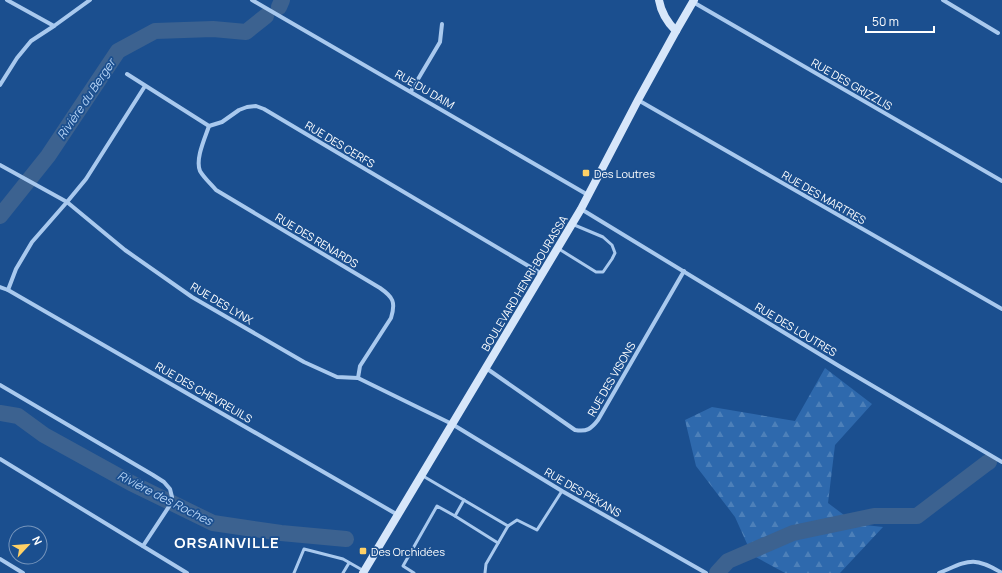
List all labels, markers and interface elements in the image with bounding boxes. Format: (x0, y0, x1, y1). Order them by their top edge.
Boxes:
scale bar (866, 8, 934, 34)
text: 50 m (872, 13, 899, 30)
water label: Rivière du Berger (53, 54, 120, 142)
street label: RUE DES GRIZZLIS (809, 55, 895, 113)
street label: RUE DU DAIM (393, 66, 457, 112)
street label: RUE DES CERFS (302, 117, 378, 171)
place label: Des Loutres (594, 166, 655, 181)
street label: RUE DES MARTRES (779, 167, 869, 227)
marker: Des Loutres (581, 168, 591, 178)
street label: RUE DES RENARDS (273, 209, 361, 271)
street label: BOULEVARD HENRI-BOURASSA (477, 212, 571, 354)
street label: RUE DES LYNX (188, 278, 256, 328)
street label: RUE DES LOUTRES (752, 299, 840, 359)
street label: RUE DES VISONS (584, 339, 639, 419)
street label: RUE DES CHEVREUILS (153, 358, 255, 426)
street label: RUE DES PÉKANS (542, 464, 624, 520)
water label: Rivière des Roches (115, 467, 217, 530)
north arrow (8, 525, 48, 565)
district label: ORSAINVILLE (174, 532, 280, 553)
text: N (29, 534, 46, 547)
place label: Des Orchidées (371, 544, 445, 559)
marker: Des Orchidées (358, 546, 368, 556)

